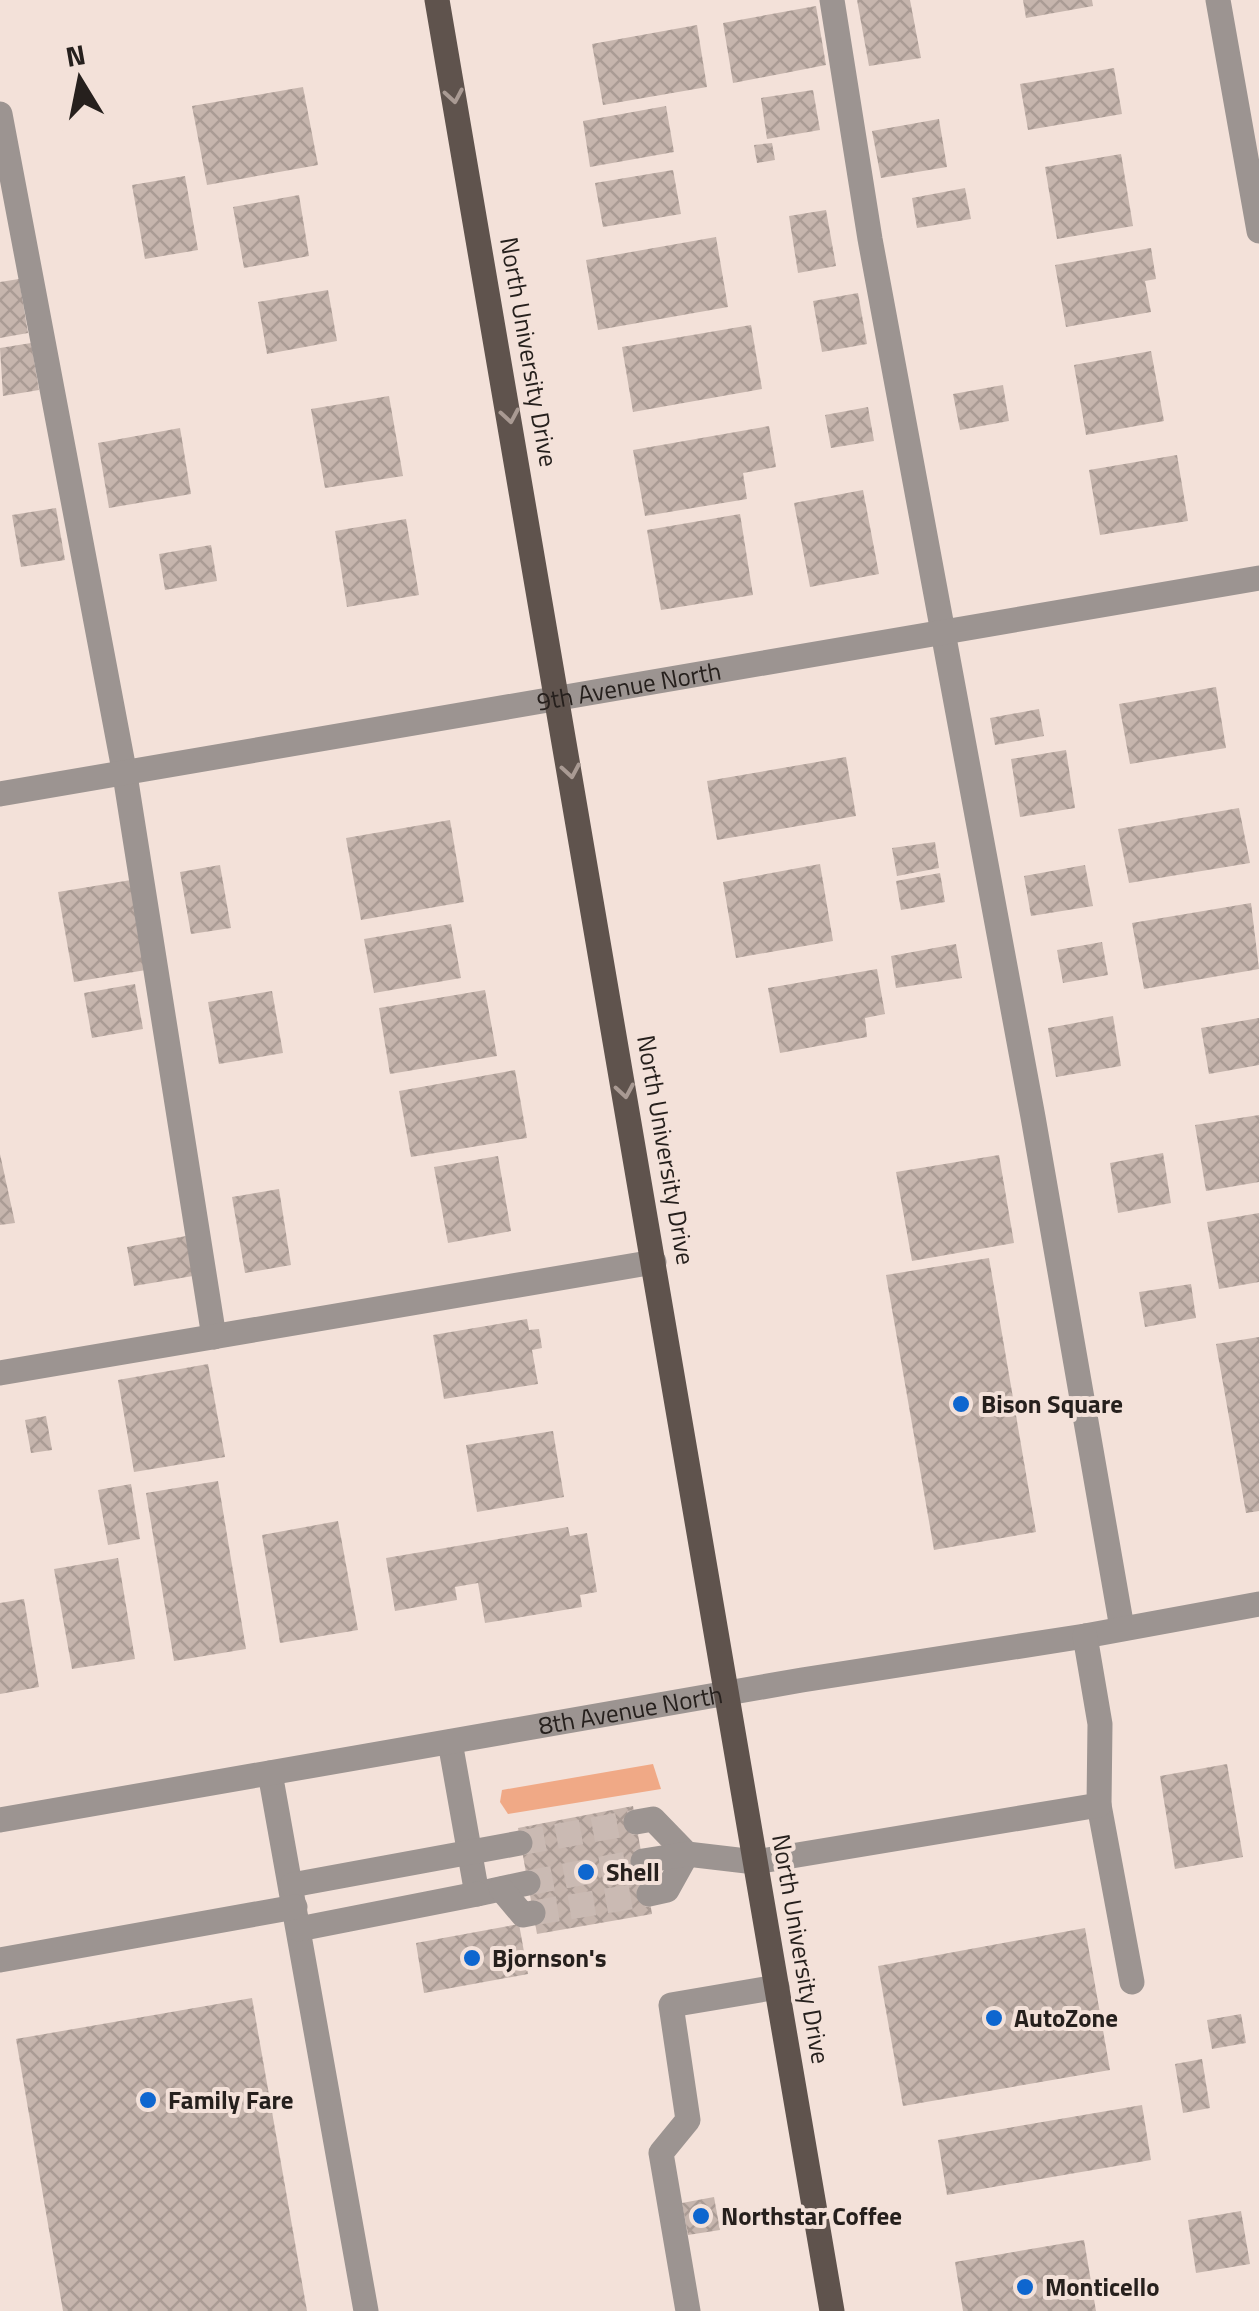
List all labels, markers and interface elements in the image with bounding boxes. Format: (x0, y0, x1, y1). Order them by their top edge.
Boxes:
north arrow (30, 30, 130, 130)
text: N (62, 32, 89, 78)
one-way arrow (443, 88, 464, 104)
street label: North University Drive (490, 234, 568, 470)
one-way arrow (499, 408, 520, 424)
street label: 9th Avenue North (534, 652, 724, 721)
one-way arrow (560, 763, 581, 779)
street label: North University Drive (627, 1032, 705, 1268)
one-way arrow (614, 1083, 635, 1100)
place label: Bison Square (981, 1385, 1123, 1423)
marker: Bison Square (950, 1393, 972, 1415)
street label: 8th Avenue North (535, 1675, 726, 1745)
street label: North University Drive (762, 1831, 840, 2067)
place label: Shell (606, 1853, 660, 1891)
marker: Shell (575, 1861, 597, 1883)
place label: Bjornson's (492, 1939, 607, 1977)
marker: Bjornson's (461, 1947, 483, 1969)
place label: AutoZone (1014, 1999, 1118, 2037)
marker: AutoZone (983, 2007, 1005, 2029)
place label: Family Fare (168, 2081, 293, 2119)
marker: Family Fare (137, 2089, 159, 2111)
place label: Northstar Coffee (721, 2197, 902, 2235)
marker: Northstar Coffee (690, 2205, 712, 2227)
place label: Monticello (1045, 2268, 1160, 2306)
marker: Monticello (1014, 2276, 1036, 2298)

